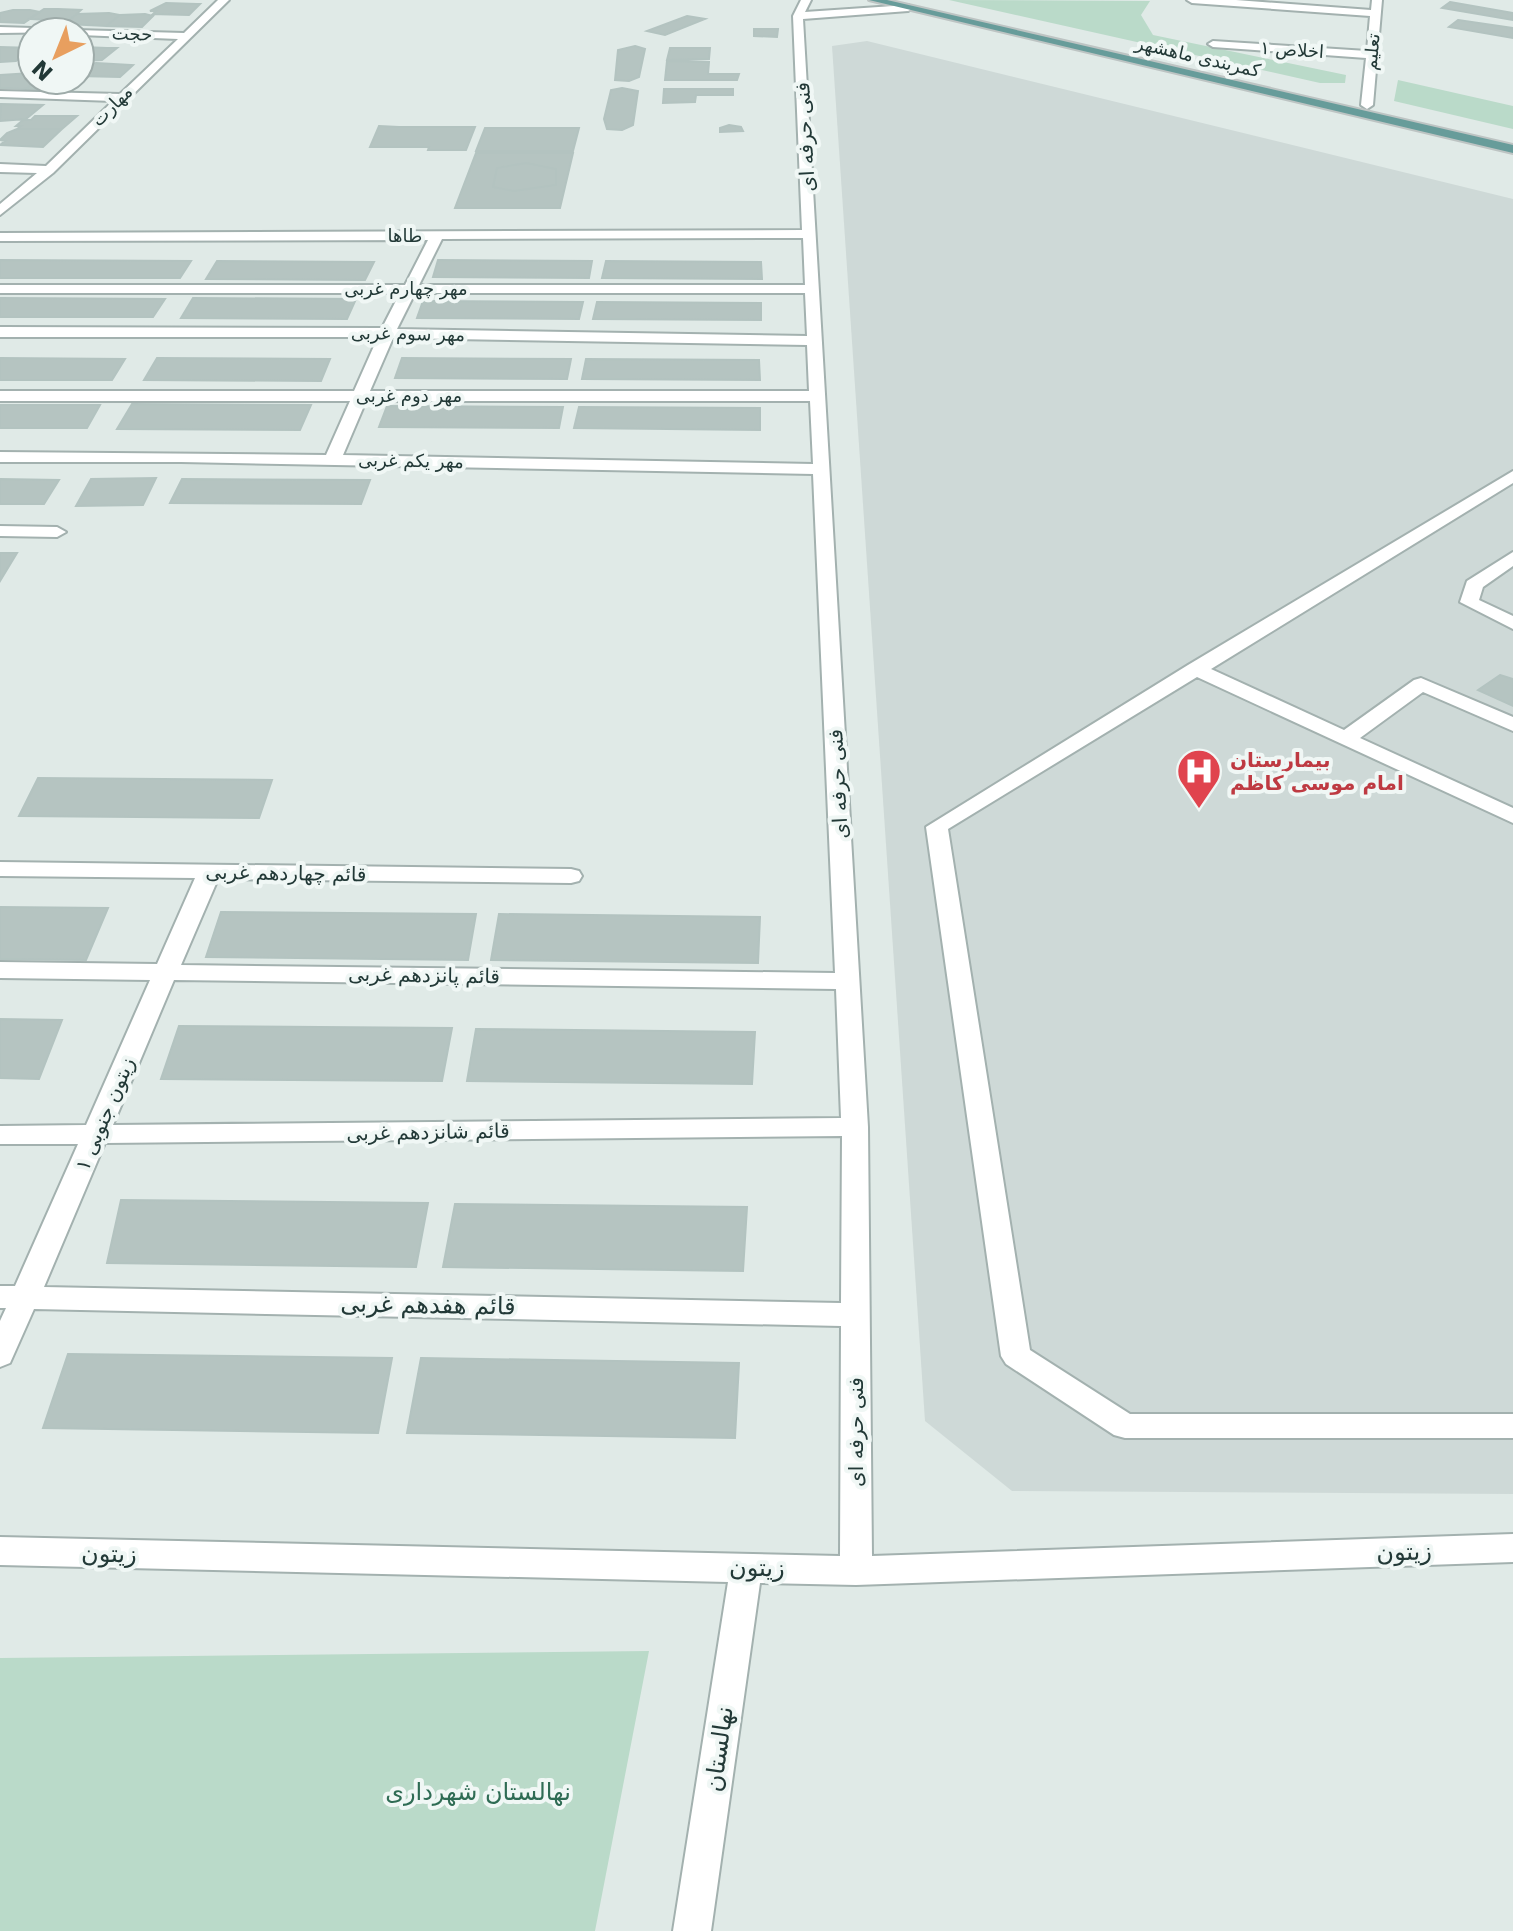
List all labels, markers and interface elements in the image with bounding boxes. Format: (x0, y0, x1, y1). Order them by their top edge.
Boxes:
north arrow (16, 16, 96, 96)
street label: حجت (111, 22, 153, 45)
street label: کمربندی ماهشهر (1132, 32, 1263, 82)
street label: تعلیم (1359, 33, 1385, 71)
street label: اخلاص ۱ (1259, 37, 1325, 63)
text: N (27, 55, 58, 86)
street label: مهارت (87, 81, 137, 131)
street label: فنی حرفه ای (790, 82, 820, 192)
street label: طاها (388, 225, 422, 246)
street label: مهر چهارم غربی (344, 278, 468, 300)
street label: مهر سوم غربی (351, 322, 465, 346)
street label: مهر دوم غربی (356, 385, 462, 407)
street label: مهر یکم غربی (358, 449, 464, 473)
street label: فنی حرفه ای (823, 729, 853, 839)
hospital icon: بیمارستان امام موسی کاظم (1175, 747, 1223, 810)
place label: بیمارستان امام موسی کاظم (1230, 748, 1404, 795)
street label: قائم چهاردهم غربی (205, 860, 367, 886)
street label: قائم پانزدهم غربی (348, 962, 500, 989)
street label: زیتون جنوبی ۱ (70, 1054, 140, 1174)
street label: قائم شانزدهم غربی (346, 1119, 510, 1145)
street label: قائم هفدهم غربی (340, 1289, 516, 1321)
street label: فنی حرفه ای (844, 1377, 868, 1487)
street label: زیتون (1376, 1537, 1432, 1567)
street label: زیتون (81, 1540, 137, 1568)
street label: زیتون (729, 1554, 785, 1582)
street label: نهالستان (699, 1704, 739, 1794)
park label: نهالستان شهرداری (385, 1778, 571, 1806)

